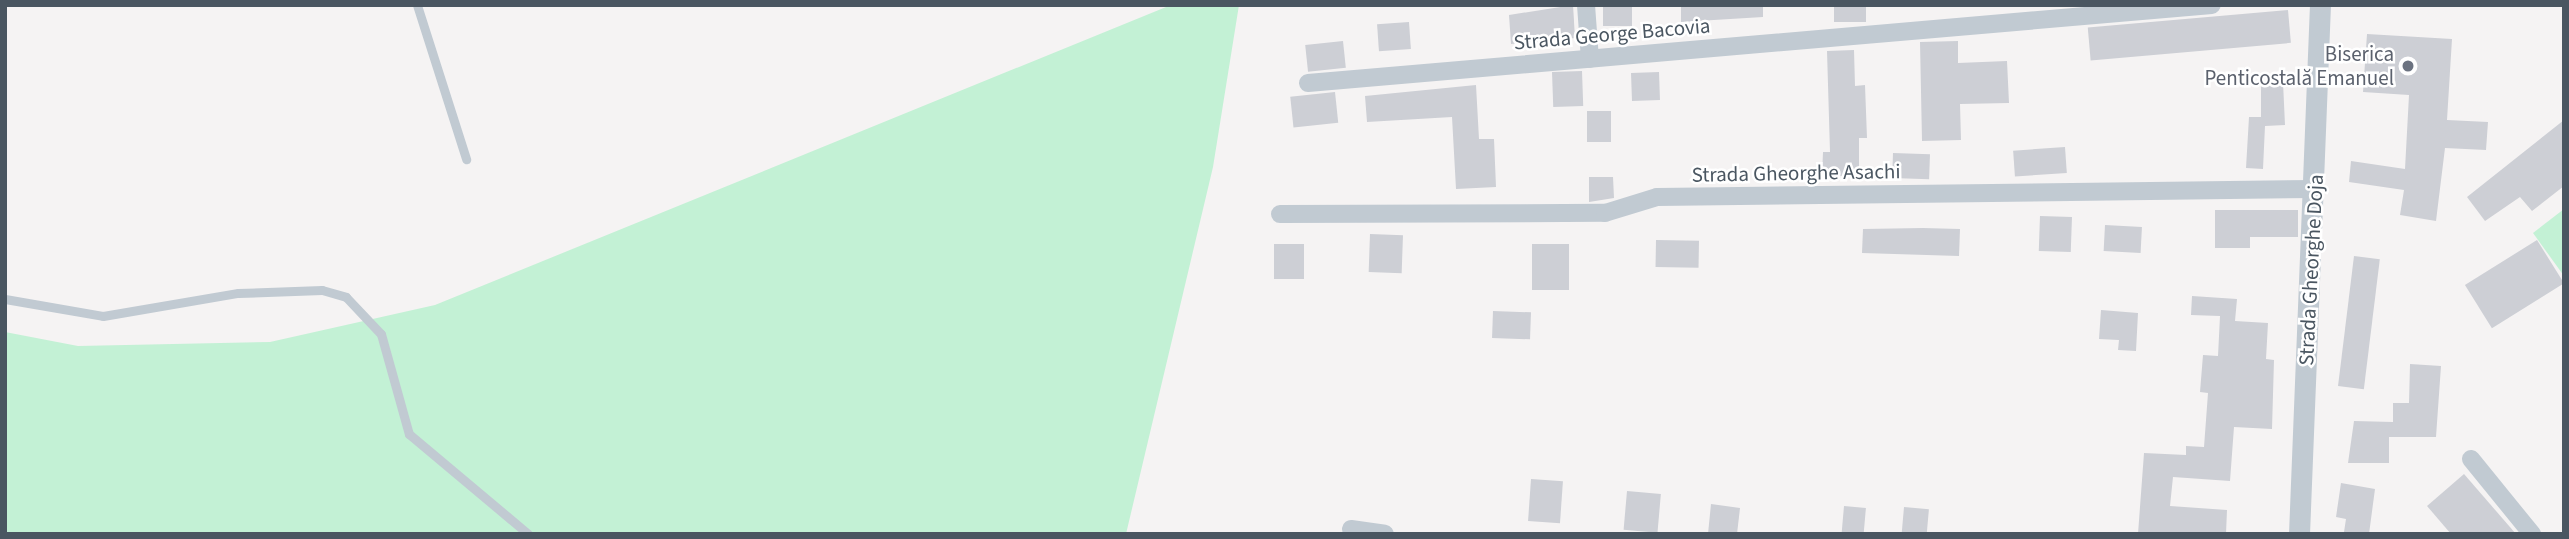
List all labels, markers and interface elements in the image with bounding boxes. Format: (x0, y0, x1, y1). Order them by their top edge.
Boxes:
street label: Strada George Bacovia (1513, 13, 1711, 55)
place label: Biserica Penticostală Emanuel (2204, 41, 2394, 91)
marker: Biserica Penticostală Emanuel (2400, 58, 2416, 74)
street label: Strada Gheorghe Asachi (1691, 159, 1901, 187)
street label: Strada Gheorghe Doja (2293, 174, 2329, 366)

